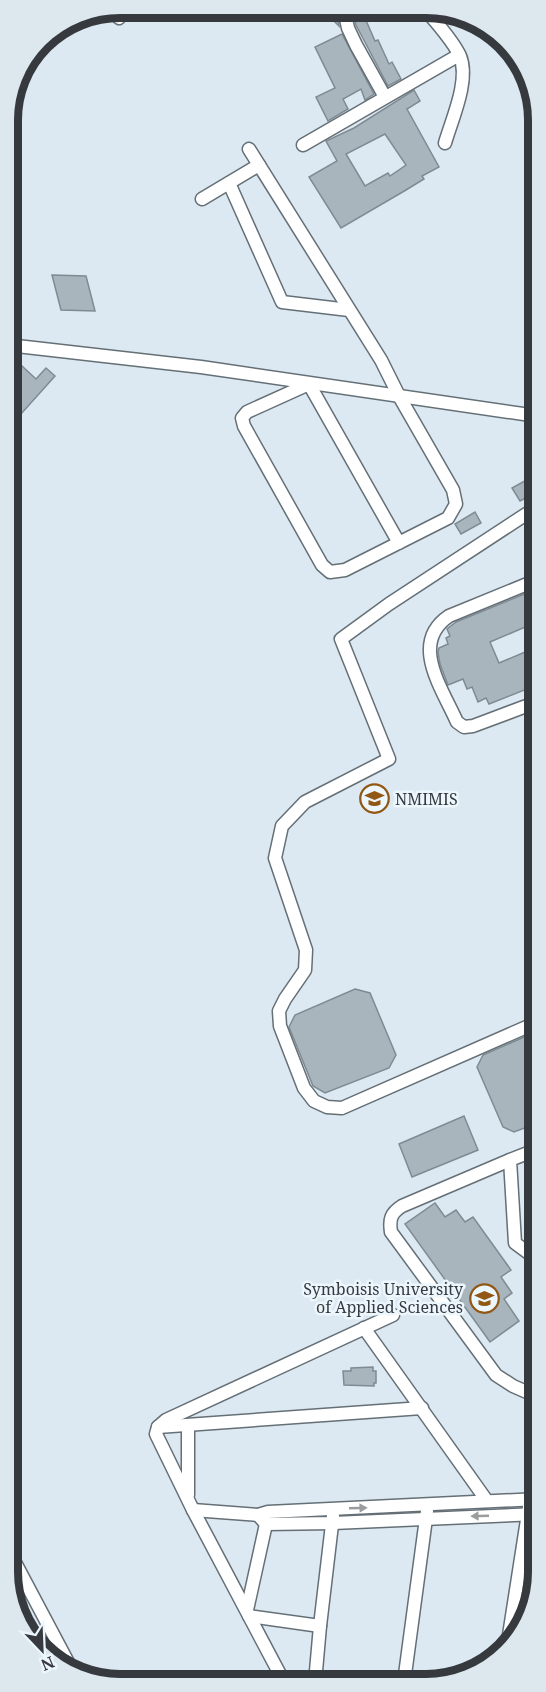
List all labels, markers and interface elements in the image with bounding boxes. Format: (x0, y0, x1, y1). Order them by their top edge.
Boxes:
school or university icon: NMIMIS (358, 783, 390, 815)
place label: NMIMIS (395, 788, 458, 810)
place label: Symboisis University of Applied Sciences (303, 1278, 464, 1318)
school or university icon: Symboisis University of Applied Sciences (468, 1282, 500, 1314)
one-way arrow (348, 1503, 367, 1512)
one-way arrow (470, 1511, 489, 1521)
north arrow (12, 1620, 72, 1680)
text: N (37, 1651, 58, 1677)

